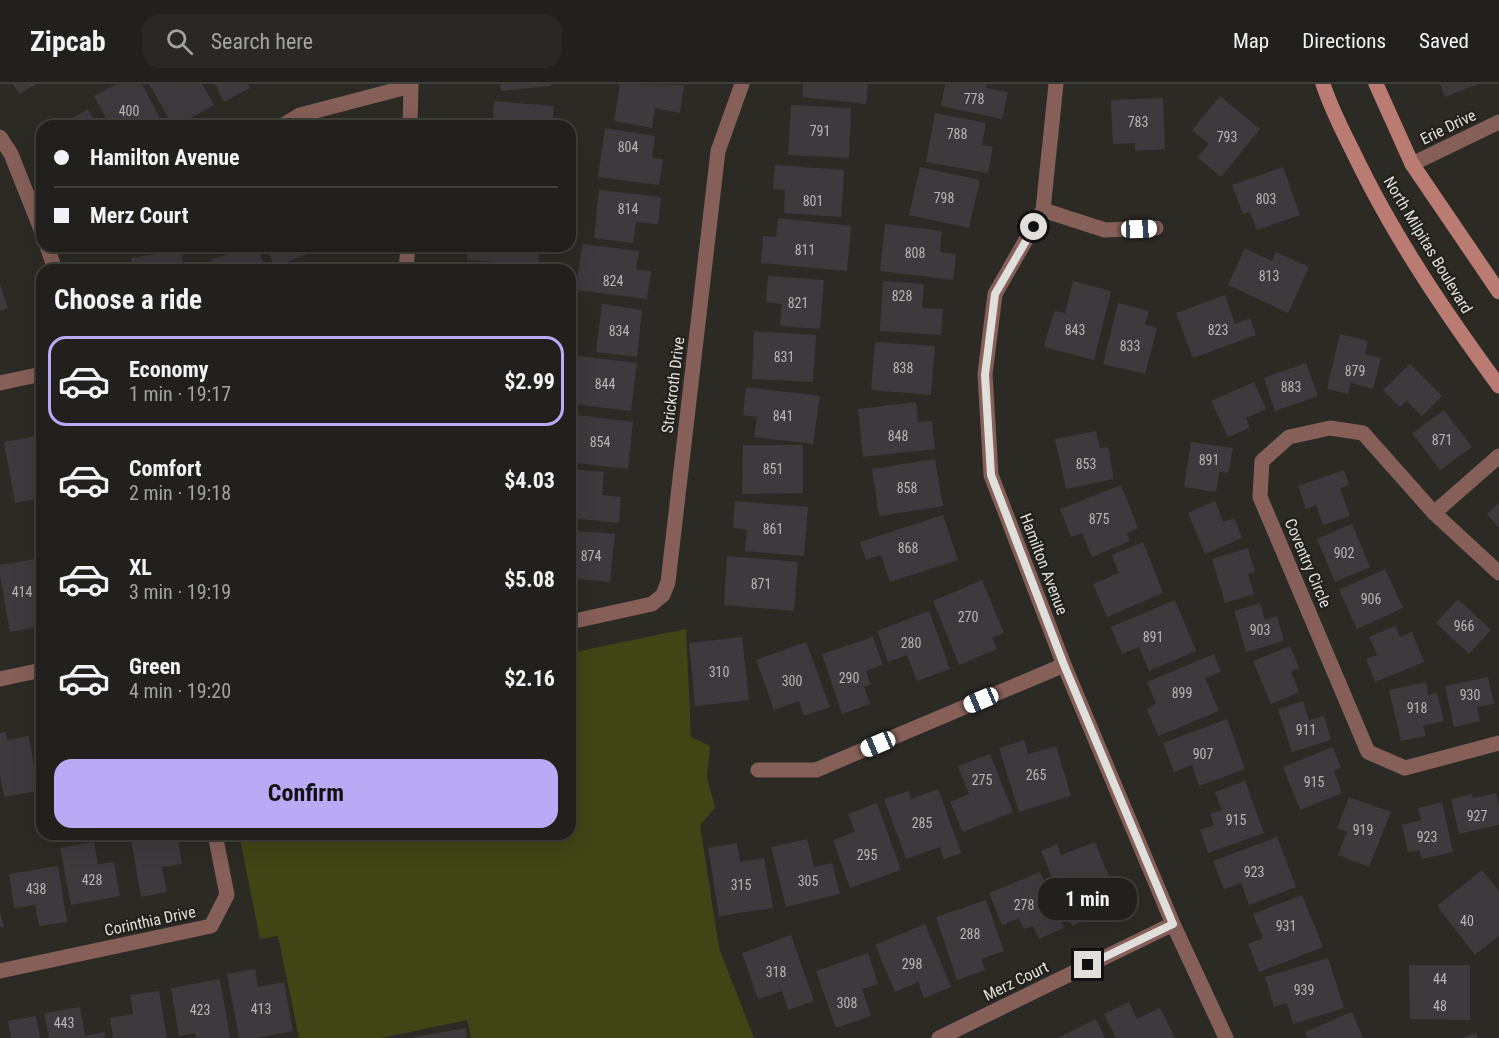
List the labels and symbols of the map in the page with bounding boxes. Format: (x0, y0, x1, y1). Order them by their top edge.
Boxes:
house number: 778 (964, 91, 984, 107)
house number: 400 (119, 103, 139, 119)
street label: Erie Drive (1417, 105, 1479, 149)
house number: 783 (1128, 114, 1148, 130)
house number: 791 (810, 123, 830, 139)
house number: 788 (947, 126, 967, 142)
house number: 793 (1217, 129, 1237, 145)
house number: 804 (618, 139, 638, 155)
street label: North Milpitas Boulevard (1380, 173, 1476, 317)
house number: 798 (934, 190, 954, 206)
house number: 803 (1256, 191, 1276, 207)
house number: 801 (803, 193, 823, 209)
house number: 814 (618, 201, 638, 217)
route start (1020, 213, 1047, 240)
car (1121, 219, 1157, 239)
house number: 811 (795, 242, 815, 258)
house number: 808 (905, 245, 925, 261)
house number: 813 (1259, 268, 1279, 284)
house number: 824 (603, 273, 623, 289)
house number: 828 (892, 288, 912, 304)
house number: 821 (788, 295, 808, 311)
house number: 843 (1065, 322, 1085, 338)
house number: 823 (1208, 322, 1228, 338)
house number: 834 (609, 323, 629, 339)
street label: Strickroth Drive (658, 336, 688, 434)
house number: 833 (1120, 338, 1140, 354)
house number: 831 (774, 349, 794, 365)
house number: 838 (893, 360, 913, 376)
house number: 879 (1345, 363, 1365, 379)
house number: 844 (595, 376, 615, 392)
house number: 883 (1281, 379, 1301, 395)
house number: 841 (773, 408, 793, 424)
house number: 848 (888, 428, 908, 444)
house number: 871 (1432, 432, 1452, 448)
house number: 854 (590, 434, 610, 450)
house number: 891 (1199, 452, 1219, 468)
house number: 853 (1076, 456, 1096, 472)
house number: 851 (763, 461, 783, 477)
house number: 858 (897, 480, 917, 496)
street label: Hamilton Avenue (1016, 511, 1072, 617)
house number: 875 (1089, 511, 1109, 527)
street label: Coventry Circle (1281, 516, 1335, 610)
house number: 861 (763, 521, 783, 537)
house number: 868 (898, 540, 918, 556)
house number: 902 (1334, 545, 1354, 561)
house number: 874 (581, 548, 601, 564)
house number: 871 (751, 576, 771, 592)
house number: 414 (12, 584, 32, 600)
house number: 906 (1361, 591, 1381, 607)
house number: 270 (958, 609, 978, 625)
house number: 966 (1454, 618, 1474, 634)
house number: 903 (1250, 622, 1270, 638)
house number: 891 (1143, 629, 1163, 645)
house number: 280 (901, 635, 921, 651)
house number: 310 (709, 664, 729, 680)
house number: 290 (839, 670, 859, 686)
house number: 300 (782, 673, 802, 689)
car (961, 685, 1001, 715)
house number: 899 (1172, 685, 1192, 701)
house number: 930 (1460, 687, 1480, 703)
house number: 918 (1407, 700, 1427, 716)
house number: 911 (1296, 722, 1316, 738)
car (858, 729, 898, 759)
house number: 907 (1193, 746, 1213, 762)
house number: 265 (1026, 767, 1046, 783)
house number: 275 (972, 772, 992, 788)
house number: 915 (1304, 774, 1324, 790)
house number: 927 (1467, 808, 1487, 824)
house number: 915 (1226, 812, 1246, 828)
house number: 285 (912, 815, 932, 831)
house number: 919 (1353, 822, 1373, 838)
house number: 923 (1417, 829, 1437, 845)
house number: 295 (857, 847, 877, 863)
house number: 923 (1244, 864, 1264, 880)
house number: 428 (82, 872, 102, 888)
house number: 305 (798, 873, 818, 889)
house number: 315 (731, 877, 751, 893)
callout: 1 min (1038, 878, 1138, 920)
house number: 438 (26, 881, 46, 897)
house number: 278 (1014, 897, 1034, 913)
street label: Corinthia Drive (103, 902, 197, 940)
house number: 40 (1460, 913, 1474, 929)
house number: 931 (1276, 918, 1296, 934)
house number: 288 (960, 926, 980, 942)
route end (1074, 951, 1101, 978)
house number: 298 (902, 956, 922, 972)
street label: Merz Court (980, 957, 1052, 1005)
house number: 318 (766, 964, 786, 980)
house number: 44 (1433, 971, 1447, 987)
house number: 939 (1294, 982, 1314, 998)
house number: 308 (837, 995, 857, 1011)
house number: 48 (1433, 998, 1447, 1014)
house number: 413 (251, 1001, 271, 1017)
house number: 423 (190, 1002, 210, 1018)
house number: 443 (54, 1015, 74, 1031)

